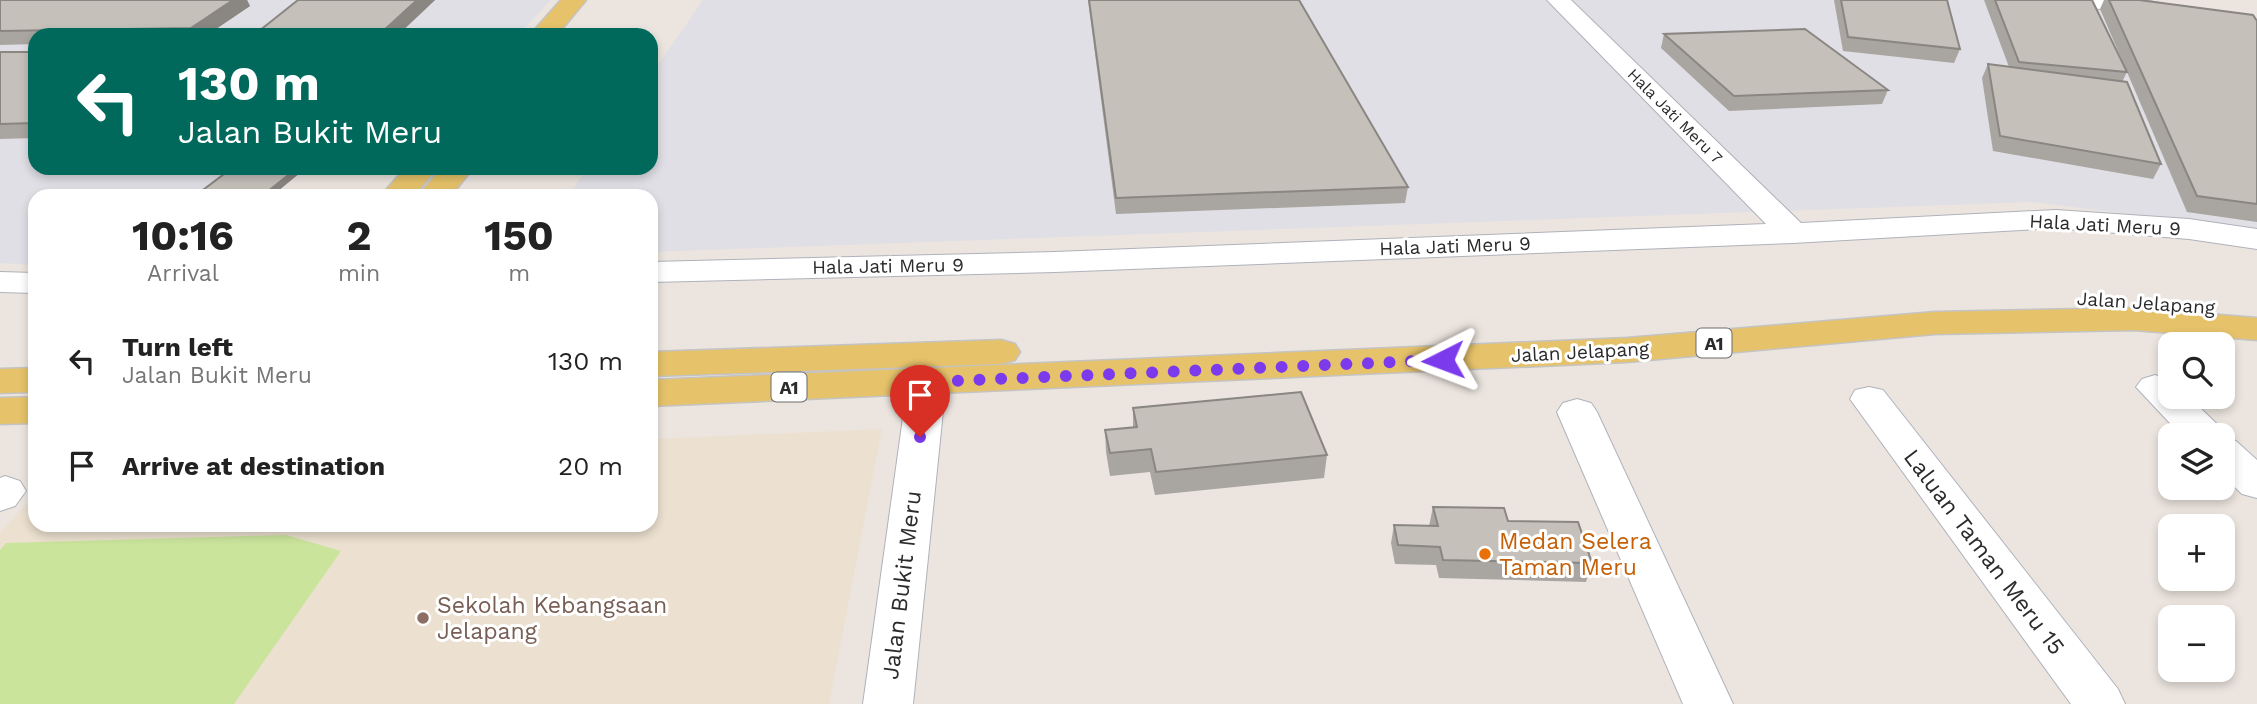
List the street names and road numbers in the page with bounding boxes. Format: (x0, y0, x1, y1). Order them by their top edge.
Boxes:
street label: Hala Jati Meru 7 (1624, 65, 1726, 167)
street label: Hala Jati Meru 9 (2029, 210, 2181, 240)
street label: Hala Jati Meru 9 (1379, 232, 1531, 260)
street label: Hala Jati Meru 9 (812, 253, 964, 279)
street label: Jalan Jelapang (2076, 287, 2217, 319)
road number: A1 (1696, 328, 1732, 358)
street label: Jalan Jelapang (1510, 337, 1650, 367)
road number: A1 (772, 372, 806, 402)
street label: Laluan Taman Meru 15 (1898, 444, 2070, 660)
street label: Jalan Bukit Meru (877, 489, 927, 681)

